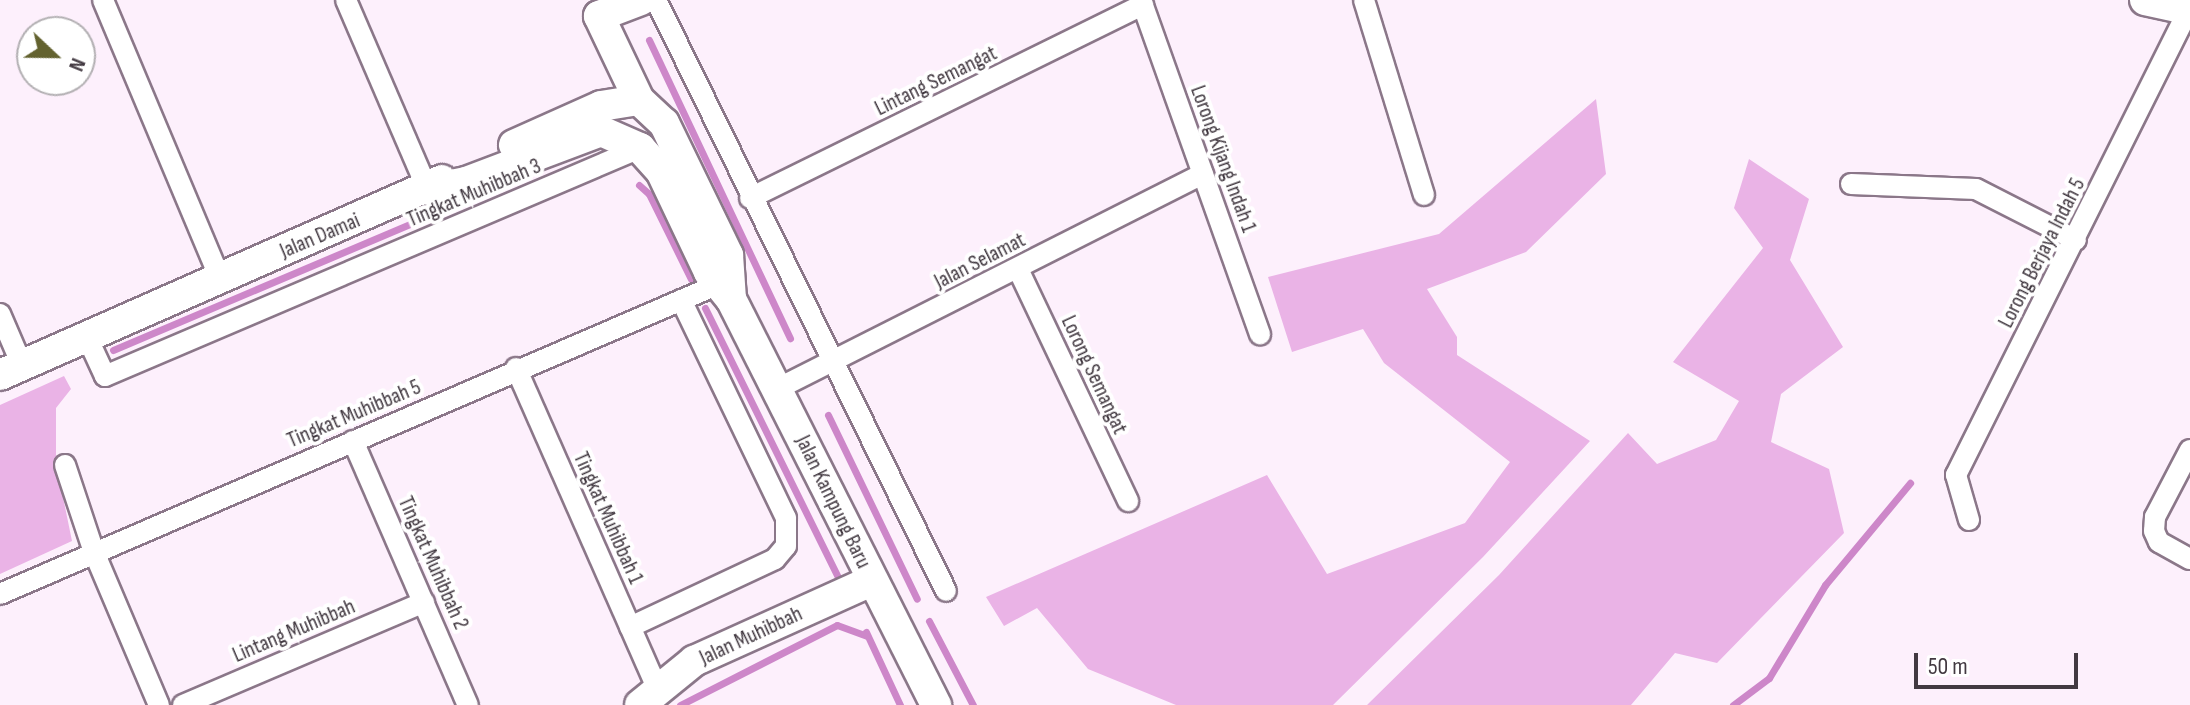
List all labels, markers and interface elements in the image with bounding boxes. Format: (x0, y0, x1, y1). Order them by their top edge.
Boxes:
north arrow (16, 16, 96, 96)
street label: Lintang Semangat (871, 40, 1001, 122)
text: N (62, 54, 92, 75)
street label: Lorong Kijang Indah 1 (1184, 82, 1262, 236)
street label: Tingkat Muhibbah 3 (403, 153, 545, 233)
street label: Lorong Berjaya Indah 5 (1993, 174, 2091, 332)
street label: Jalan Damai (276, 207, 364, 265)
street label: Jalan Selamat (930, 227, 1030, 295)
street label: Lorong Semangat (1055, 312, 1133, 438)
street label: Tingkat Muhibbah 5 (283, 374, 425, 454)
street label: Jalan Kampung Baru (789, 431, 877, 573)
street label: Tingkat Muhibbah 1 (567, 448, 649, 588)
street label: Tingkat Muhibbah 2 (392, 492, 474, 634)
street label: Lintang Muhibbah (229, 593, 359, 669)
street label: Jalan Muhibbah (695, 601, 807, 671)
scale bar (1918, 637, 2082, 687)
text: 50 m (1928, 652, 1968, 681)

